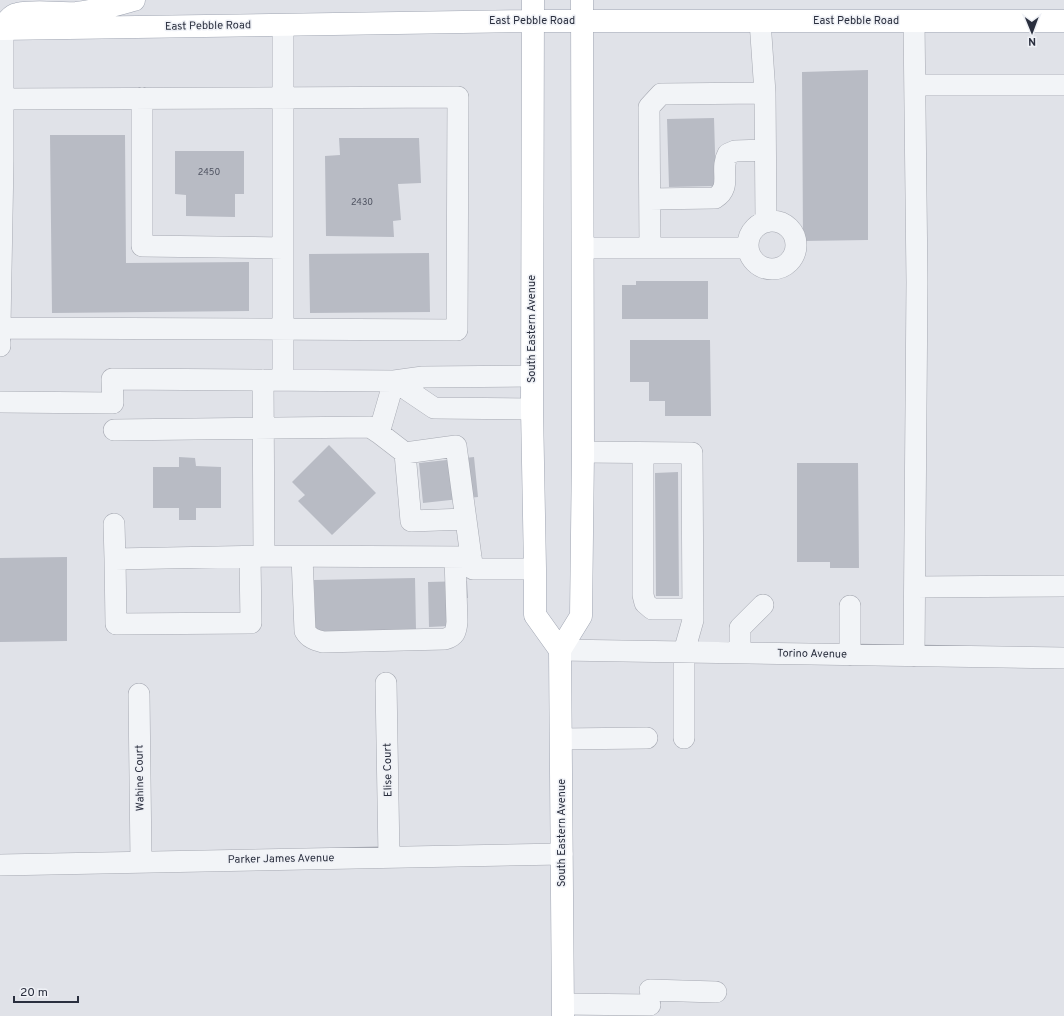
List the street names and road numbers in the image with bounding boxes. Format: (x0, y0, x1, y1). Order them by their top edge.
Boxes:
street label: East Pebble Road (489, 14, 575, 28)
street label: East Pebble Road (813, 14, 899, 28)
street label: East Pebble Road (165, 18, 251, 34)
street label: South Eastern Avenue (525, 275, 539, 383)
street label: Torino Avenue (777, 646, 847, 662)
street label: Elise Court (381, 743, 395, 797)
street label: Wahine Court (132, 744, 148, 812)
street label: South Eastern Avenue (555, 779, 569, 887)
street label: Parker James Avenue (228, 851, 334, 867)

